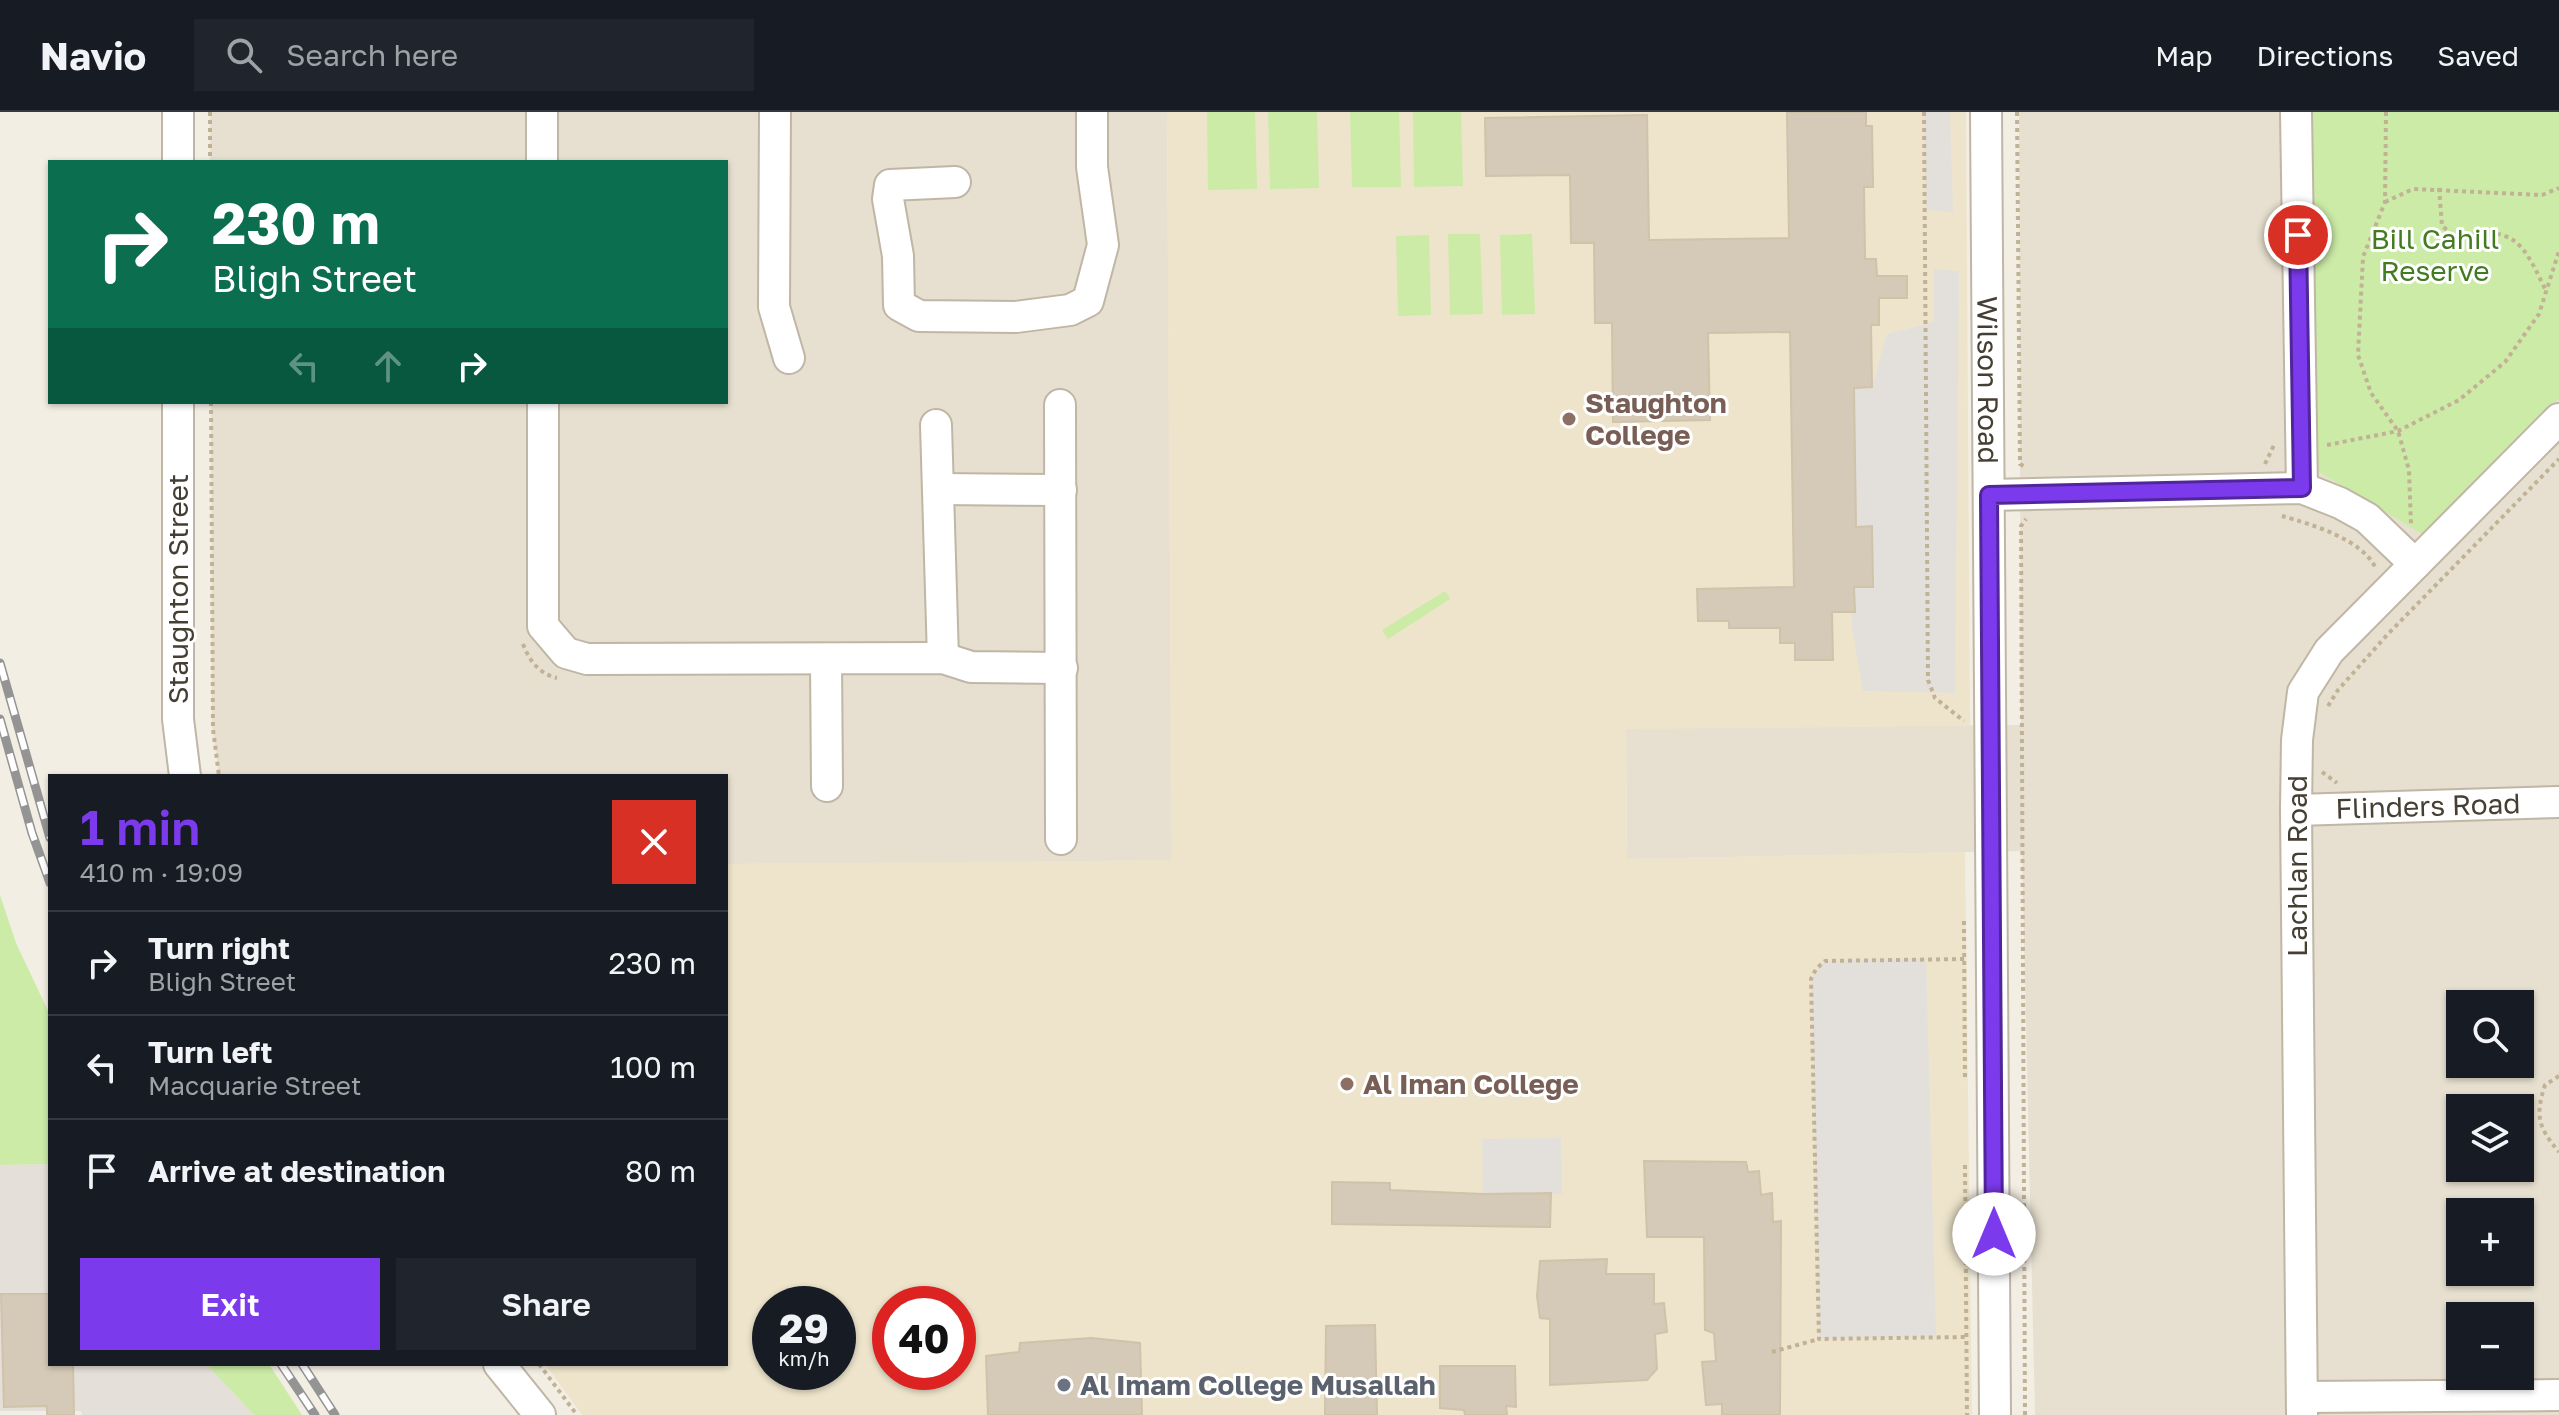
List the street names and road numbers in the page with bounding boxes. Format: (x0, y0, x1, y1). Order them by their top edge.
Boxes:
street label: Wilson Road (1971, 296, 2005, 464)
street label: Staughton Street (161, 474, 194, 704)
street label: Lachlan Road (2280, 775, 2313, 957)
street label: Flinders Road (2335, 786, 2521, 825)

